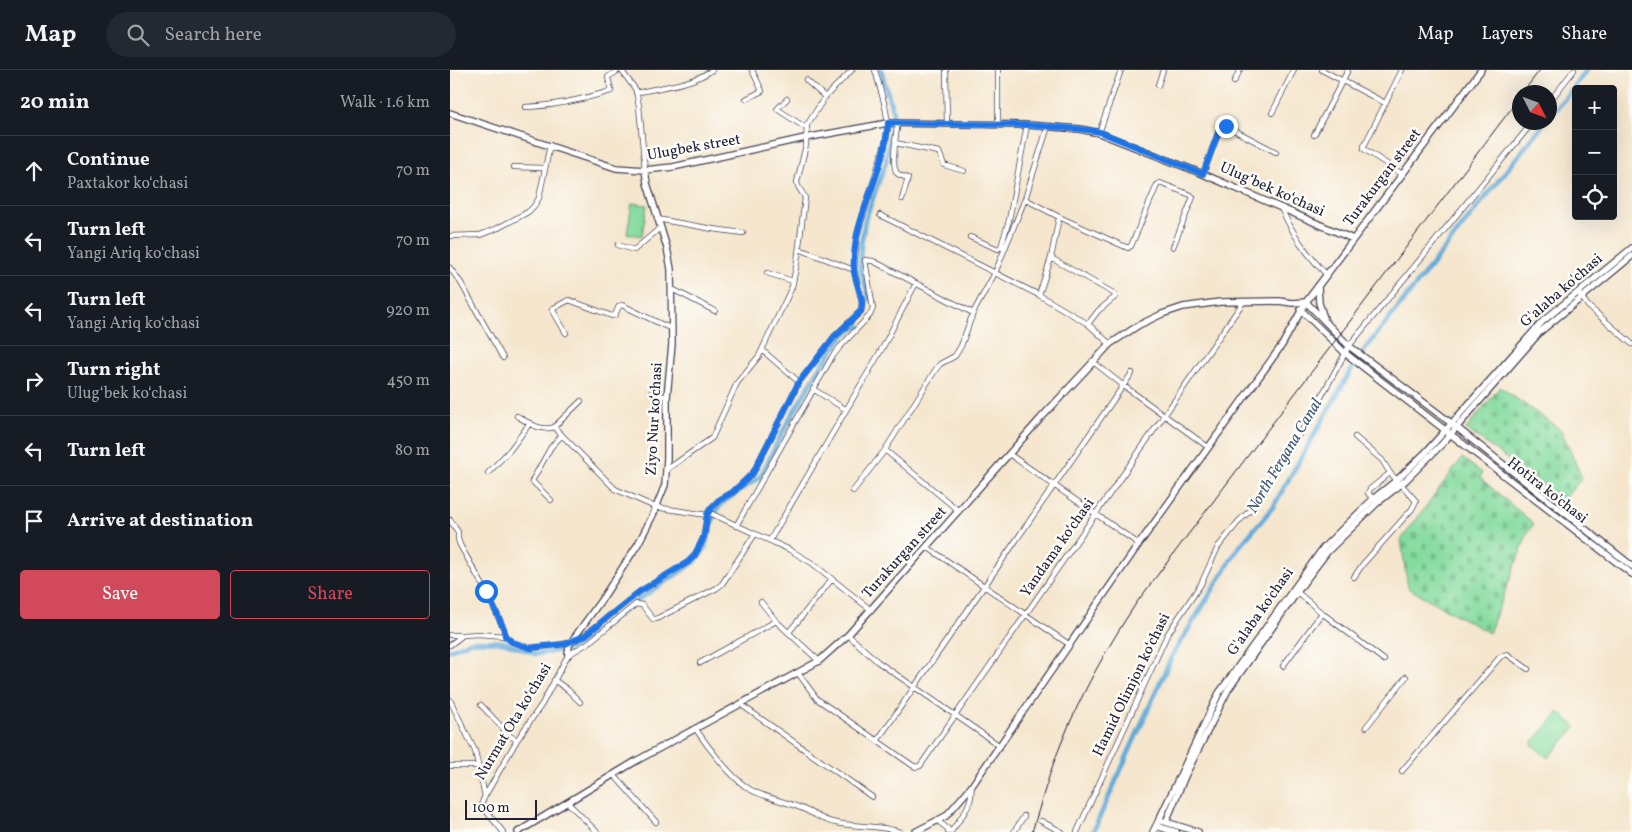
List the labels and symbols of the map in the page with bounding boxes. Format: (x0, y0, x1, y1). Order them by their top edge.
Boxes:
north arrow (1512, 85, 1557, 130)
route end (1215, 115, 1238, 138)
street label: Turakurgan street (1339, 125, 1427, 231)
street label: Ulugbek street (646, 129, 742, 167)
street label: Ulugʻbek koʻchasi (1216, 157, 1328, 223)
street label: G'alaba ko'chasi (1516, 249, 1608, 333)
street label: Ziyo Nur koʻchasi (642, 362, 668, 476)
water label: North Fergana Canal (1242, 395, 1328, 517)
street label: Hotira ko'chasi (1502, 453, 1592, 529)
street label: Yandama koʻchasi (1016, 494, 1100, 602)
street label: Turakurgan street (858, 502, 952, 604)
street label: G'alaba ko'chasi (1223, 564, 1299, 660)
route start (475, 580, 498, 603)
street label: Hamid Olimjon koʻchasi (1088, 610, 1176, 760)
street label: Nurmat Ota koʻchasi (471, 659, 557, 785)
scale bar (465, 797, 538, 820)

